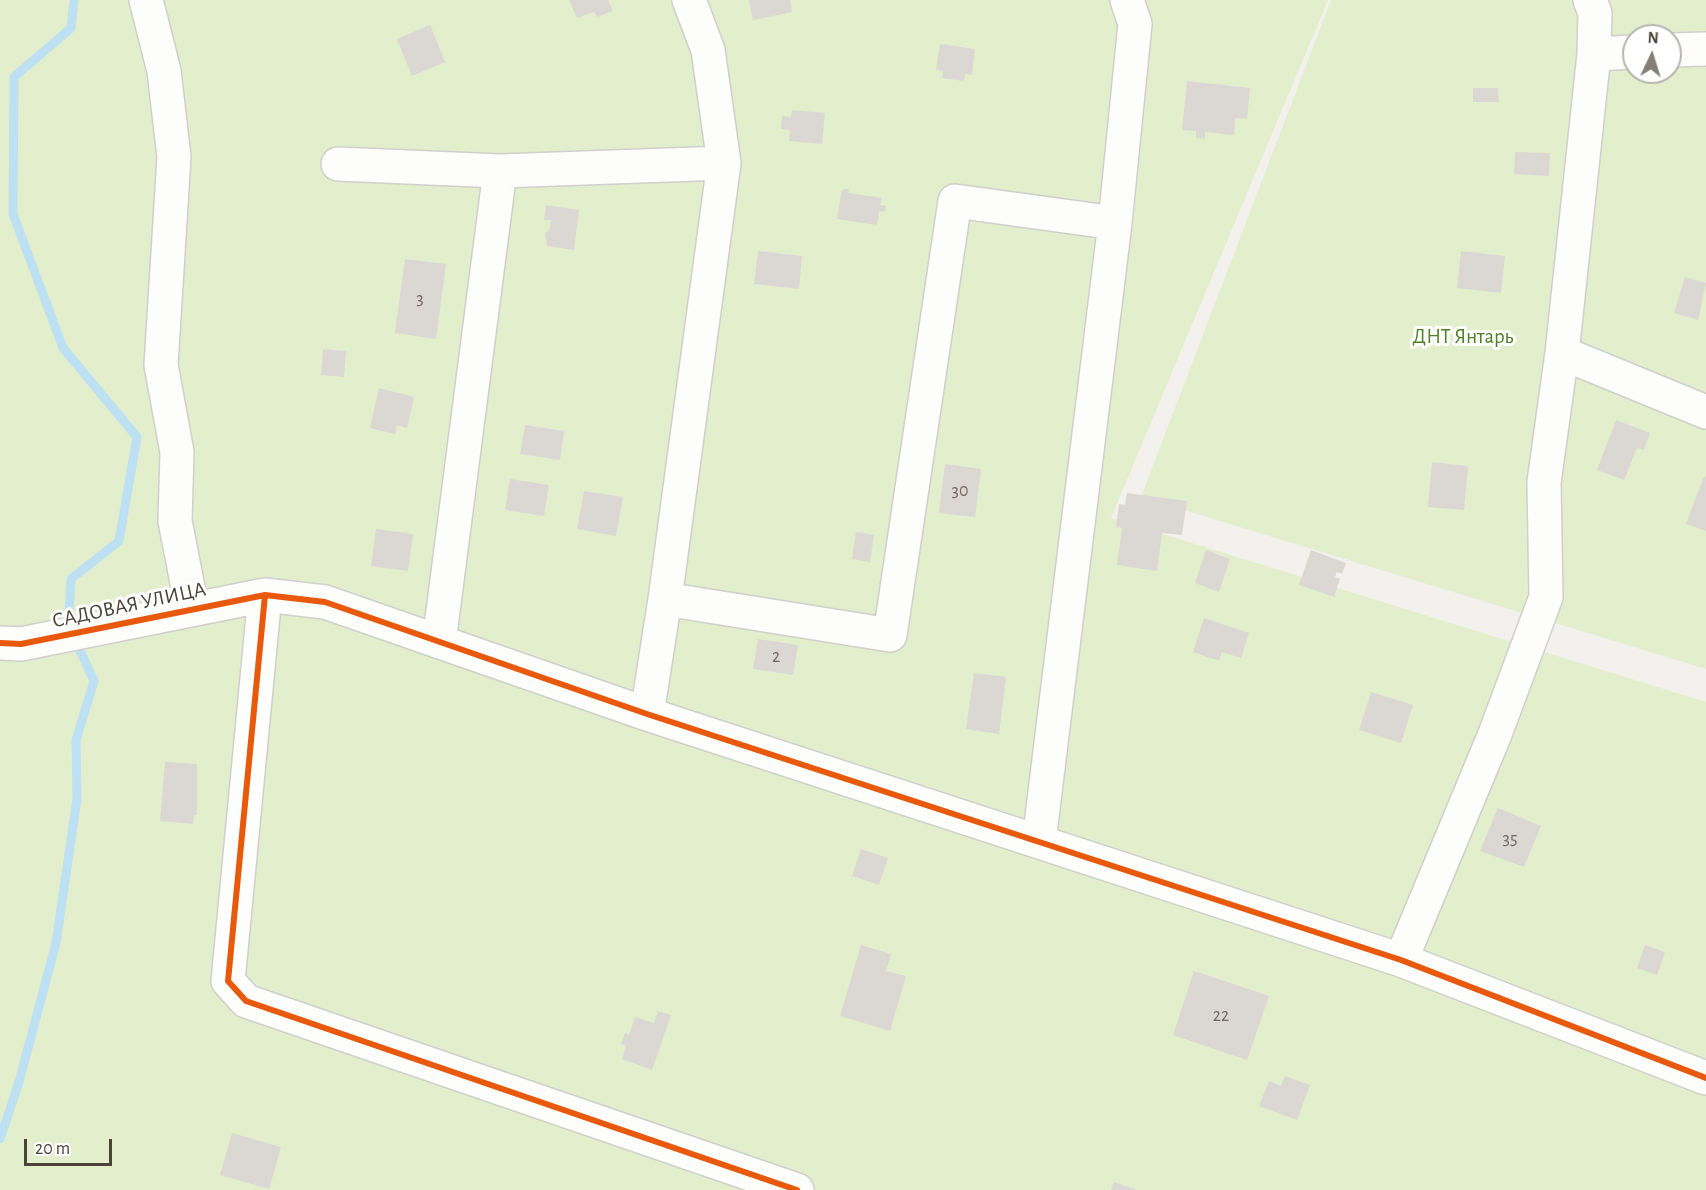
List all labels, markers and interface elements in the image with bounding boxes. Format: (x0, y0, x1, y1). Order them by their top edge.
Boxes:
north arrow (1622, 24, 1682, 84)
text: N (1647, 30, 1659, 46)
house number: 3 (416, 288, 424, 310)
park label: ДНТ Янтарь (1413, 324, 1513, 350)
house number: 30 (952, 480, 968, 502)
street label: САДОВАЯ УЛИЦА (50, 576, 208, 634)
house number: 2 (772, 646, 780, 668)
house number: 35 (1503, 828, 1517, 850)
house number: 22 (1213, 1005, 1229, 1027)
scale bar (27, 1127, 116, 1165)
text: 20 m (35, 1140, 70, 1158)

